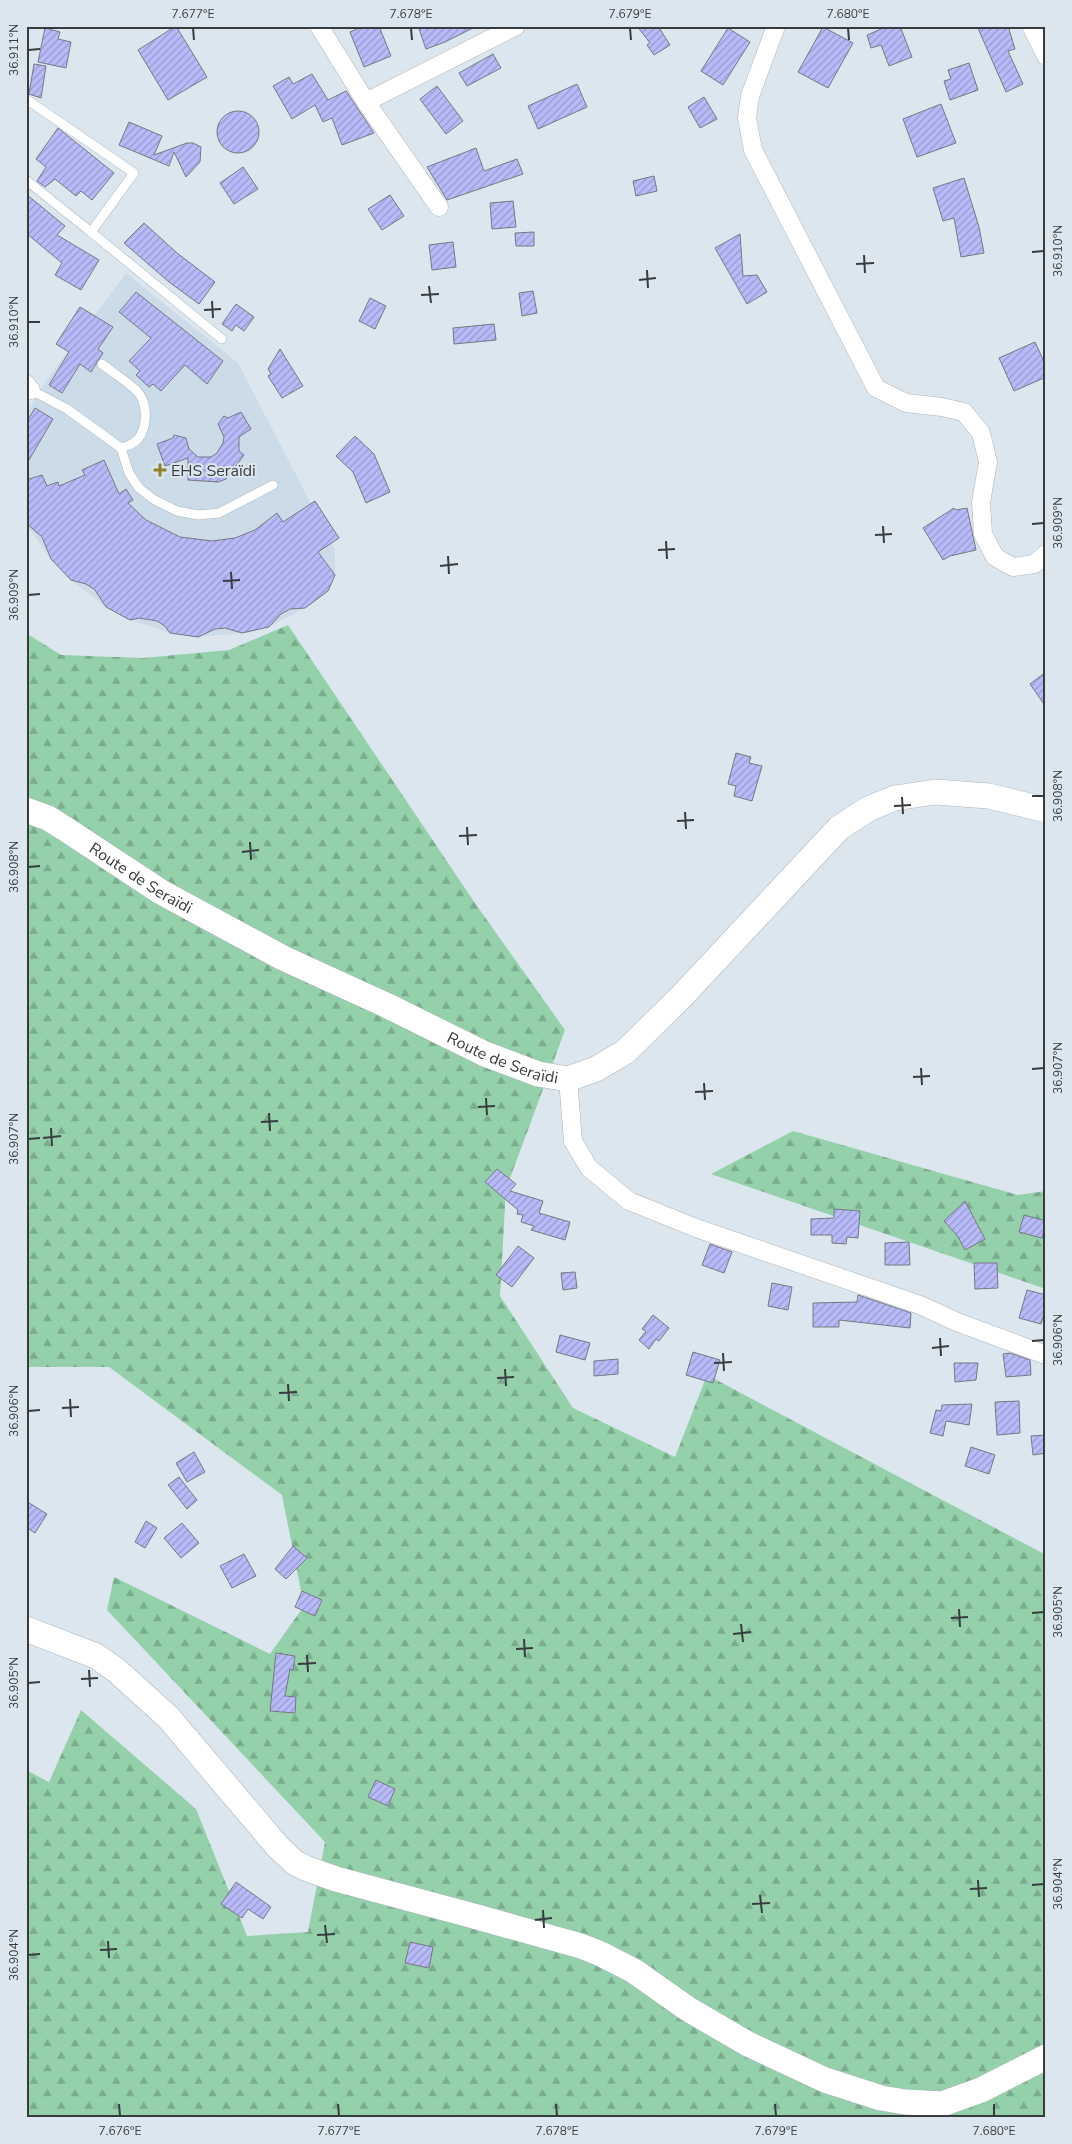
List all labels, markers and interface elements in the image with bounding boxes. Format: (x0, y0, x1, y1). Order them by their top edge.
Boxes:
text: 7.677°E (172, 6, 214, 22)
text: 7.678°E (390, 6, 432, 22)
text: 7.679°E (609, 6, 651, 22)
text: 7.680°E (827, 6, 869, 22)
text: 36.911°N (6, 24, 22, 76)
text: 36.910°N (1050, 225, 1066, 277)
text: 36.910°N (6, 296, 22, 348)
place label: EHS Seraïdi (171, 460, 256, 482)
marker: EHS Seraïdi (153, 463, 167, 477)
text: 36.909°N (1050, 497, 1066, 549)
text: 36.909°N (6, 569, 22, 621)
text: 36.908°N (1050, 770, 1066, 822)
street label: Route de Seraïdi (85, 838, 196, 919)
text: 36.908°N (6, 841, 22, 893)
street label: Route de Seraïdi (443, 1027, 560, 1089)
text: 36.907°N (1050, 1042, 1066, 1094)
text: 36.907°N (6, 1113, 22, 1165)
text: 36.906°N (1050, 1314, 1066, 1366)
text: 36.906°N (6, 1385, 22, 1437)
text: 36.905°N (1050, 1586, 1066, 1638)
text: 36.905°N (6, 1657, 22, 1709)
text: 36.904°N (1050, 1858, 1066, 1910)
text: 36.904°N (6, 1929, 22, 1981)
text: 7.676°E (99, 2123, 141, 2139)
text: 7.677°E (318, 2123, 360, 2139)
text: 7.678°E (536, 2123, 578, 2139)
text: 7.679°E (755, 2123, 797, 2139)
text: 7.680°E (973, 2123, 1015, 2139)

